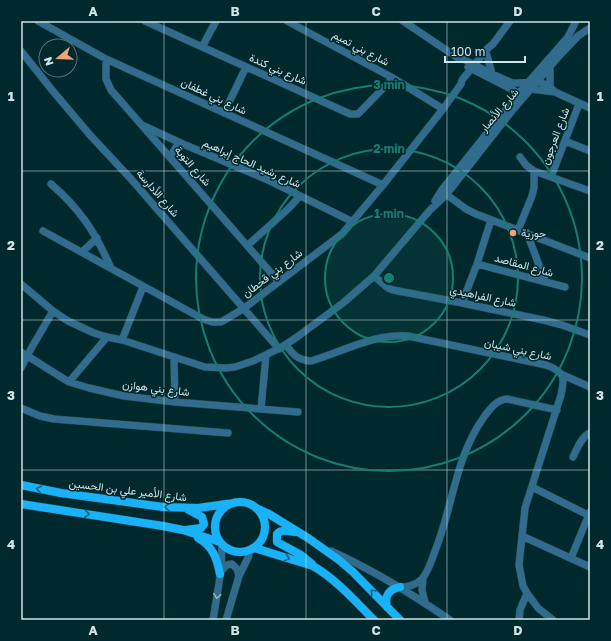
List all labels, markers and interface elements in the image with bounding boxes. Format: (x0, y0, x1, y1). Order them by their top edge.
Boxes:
text: A (88, 3, 98, 19)
text: B (230, 3, 240, 19)
text: C (371, 3, 381, 19)
text: D (513, 3, 523, 19)
street label: شارع بني تميم (329, 27, 392, 72)
north arrow (38, 38, 78, 78)
scale bar (445, 38, 525, 64)
text: 100 m (451, 44, 485, 59)
street label: شارع بني كندة (246, 50, 309, 91)
text: N (41, 55, 56, 67)
street label: شارع بني غطفان (178, 75, 249, 120)
text: 3 min (373, 77, 405, 92)
street label: شارع الأنصار (476, 85, 522, 136)
text: 1 (8, 88, 15, 104)
text: 1 (597, 88, 604, 104)
street label: شارع العرجون (538, 105, 573, 167)
street label: شارع رشيد الحاج إبراهيم (200, 135, 303, 192)
text: 2 min (373, 141, 405, 156)
street label: شارع التوبة (171, 143, 214, 190)
street label: شارع الأدارسة (133, 166, 183, 221)
text: 1 min (374, 206, 404, 221)
place label: حورية (521, 226, 546, 240)
marker: حورية (508, 228, 518, 238)
text: 2 (7, 237, 15, 253)
text: 2 (596, 237, 604, 253)
street label: شارع بني قحطان (239, 246, 307, 303)
street label: شارع المقاصد (493, 250, 555, 281)
centre of rings (382, 271, 396, 285)
street label: شارع الفراهيدي (448, 282, 518, 313)
street label: شارع بني شيبان (482, 335, 553, 366)
street label: شارع بني هوازن (121, 377, 191, 402)
text: 3 (7, 387, 15, 403)
text: 3 (596, 387, 604, 403)
street label: شارع الأمير علي بن الحسين (68, 476, 188, 507)
one-way arrow (36, 485, 42, 493)
one-way arrow (164, 503, 170, 512)
one-way arrow (84, 509, 90, 518)
text: 4 (7, 536, 15, 552)
text: 4 (596, 536, 604, 552)
one-way arrow (284, 553, 291, 562)
one-way arrow (370, 589, 378, 597)
one-way arrow (213, 593, 222, 599)
text: A (88, 622, 98, 638)
text: B (230, 622, 240, 638)
text: C (371, 622, 381, 638)
text: D (513, 622, 523, 638)

